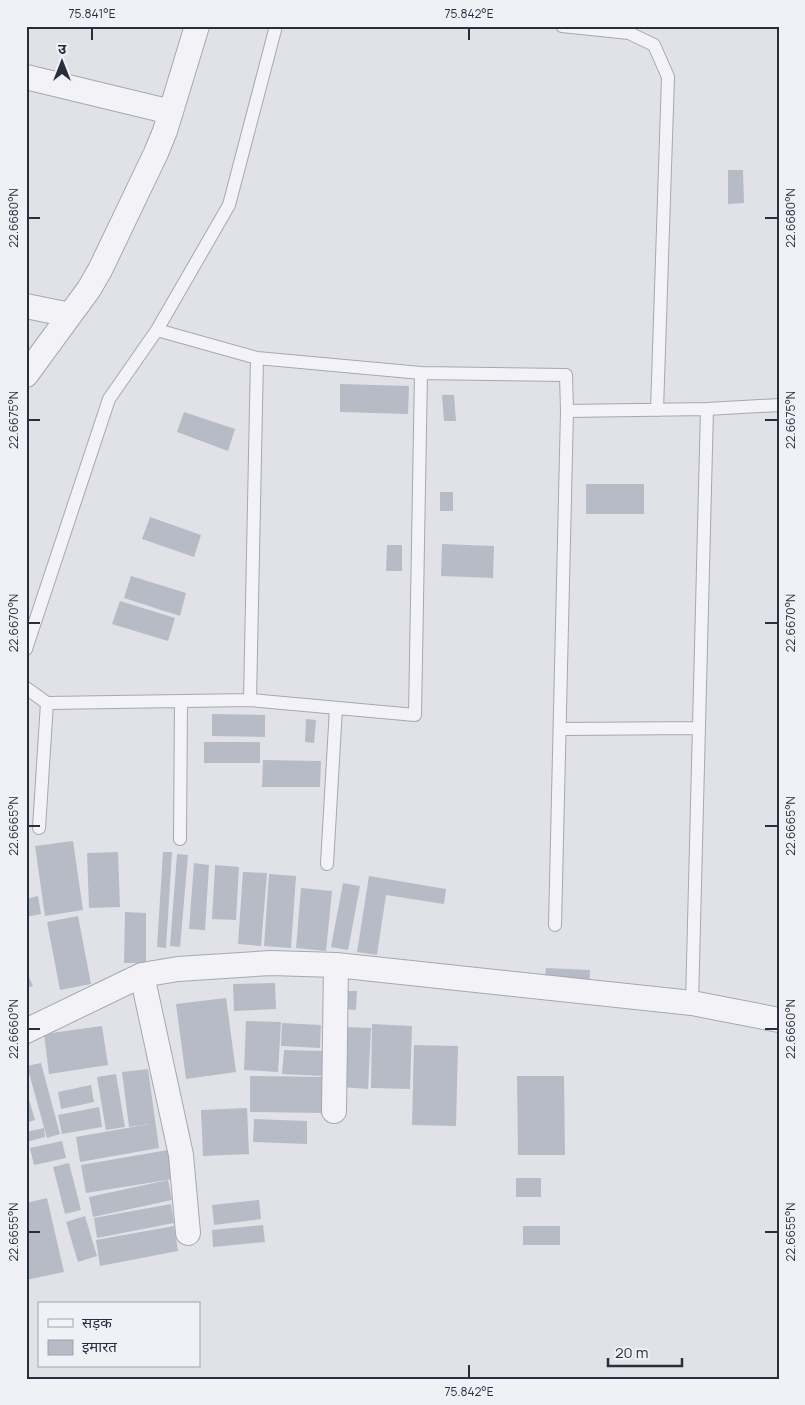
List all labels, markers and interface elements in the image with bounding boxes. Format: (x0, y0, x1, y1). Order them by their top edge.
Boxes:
text: 75.841°E (69, 5, 116, 22)
text: 75.842°E (444, 5, 494, 22)
north arrow (38, 38, 88, 88)
text: उ (58, 39, 67, 58)
text: 22.6680°N (5, 188, 22, 248)
text: 22.6680°N (782, 188, 799, 248)
text: 22.6675°N (5, 391, 22, 449)
text: 22.6675°N (782, 391, 799, 449)
text: 22.6670°N (5, 594, 22, 652)
text: 22.6670°N (782, 594, 799, 652)
text: 22.6665°N (5, 796, 22, 856)
text: 22.6665°N (782, 796, 799, 856)
text: 22.6660°N (5, 999, 22, 1059)
text: 22.6660°N (782, 999, 799, 1059)
text: 22.6655°N (5, 1202, 22, 1262)
text: 22.6655°N (782, 1202, 799, 1262)
legend (38, 1302, 200, 1368)
text: सड़क (82, 1312, 112, 1333)
scale bar (608, 1335, 681, 1367)
text: इमारत (82, 1336, 117, 1357)
text: 20 m (615, 1342, 648, 1363)
text: 75.842°E (444, 1383, 494, 1400)

